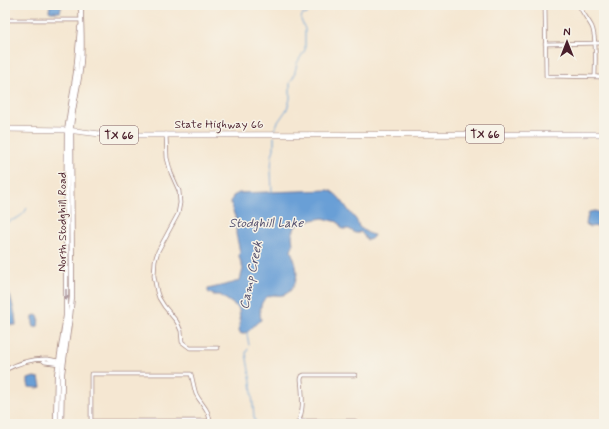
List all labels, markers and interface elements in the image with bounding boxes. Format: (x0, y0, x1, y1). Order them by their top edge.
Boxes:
north arrow (547, 22, 587, 62)
text: N (563, 26, 571, 40)
street label: State Highway 66 (174, 117, 264, 134)
road number: TX 66 (466, 125, 504, 143)
road number: TX 66 (100, 126, 138, 144)
street label: North Stodghill Road (55, 172, 71, 272)
water label: Stodghill Lake (229, 215, 304, 232)
water label: Camp Creek (236, 239, 267, 311)
one-way arrow (63, 289, 69, 302)

